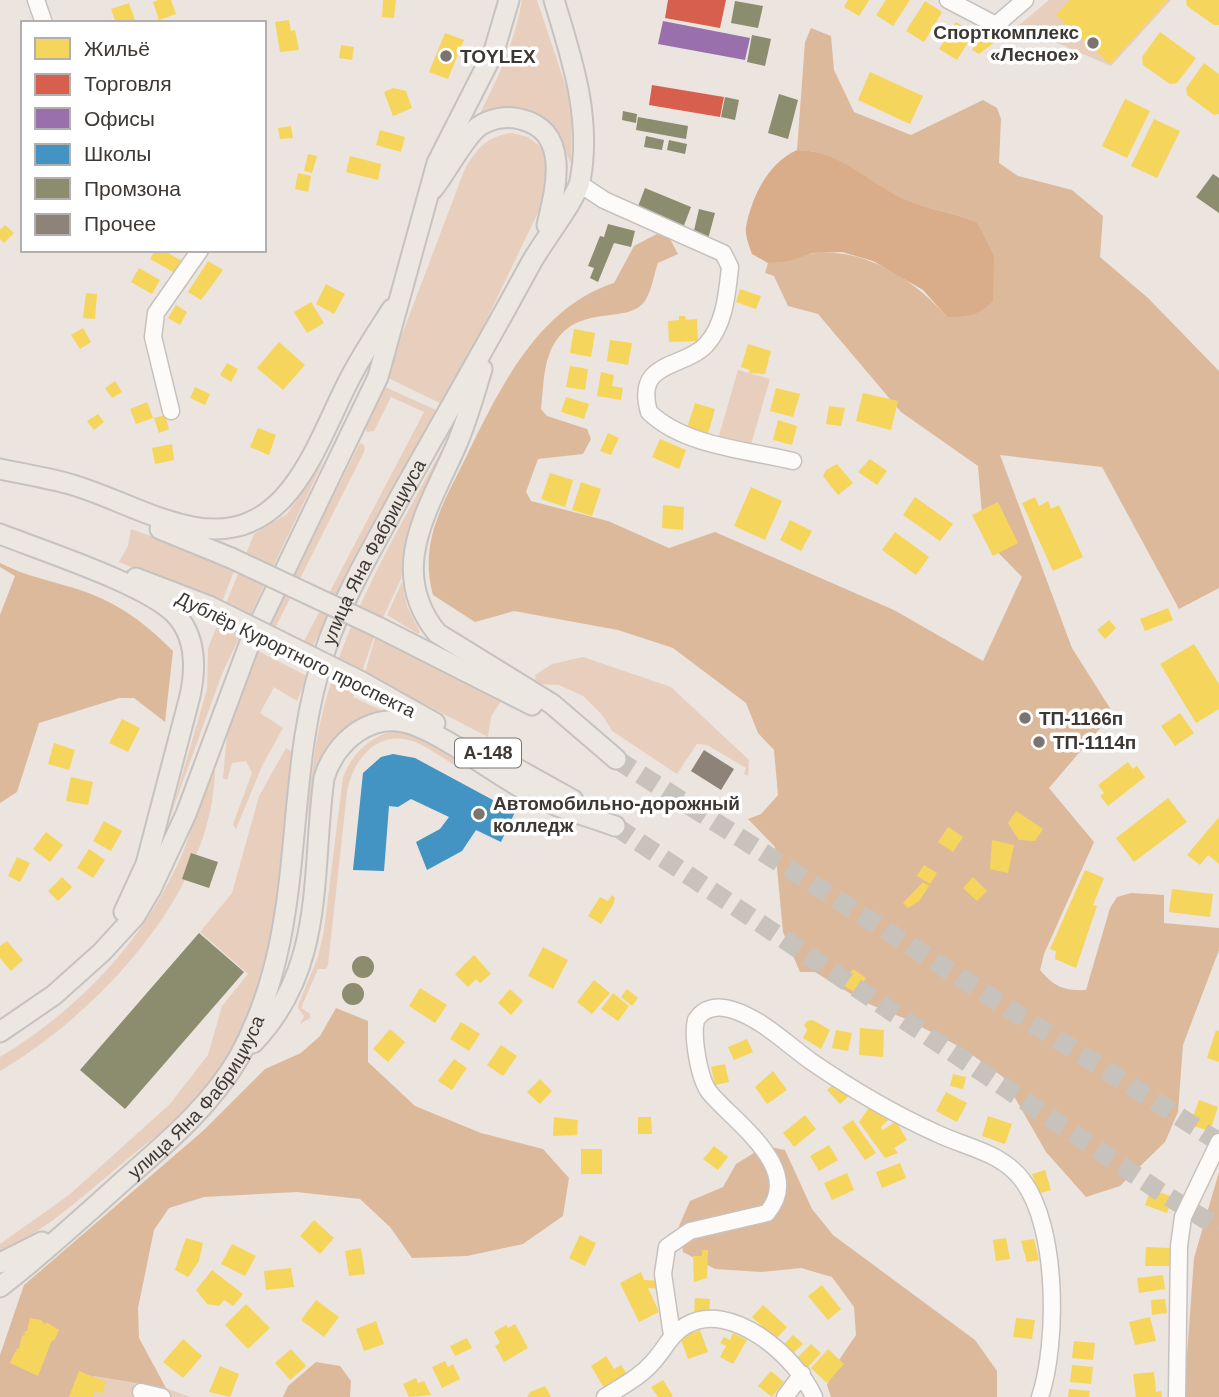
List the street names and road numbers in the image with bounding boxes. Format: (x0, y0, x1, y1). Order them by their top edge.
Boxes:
street label: улица Яна Фабрициуса (318, 455, 430, 648)
street label: Дублёр Курортного проспекта (173, 587, 419, 722)
road number: А-148 (455, 738, 521, 768)
street label: улица Яна Фабрициуса (124, 1012, 268, 1183)

